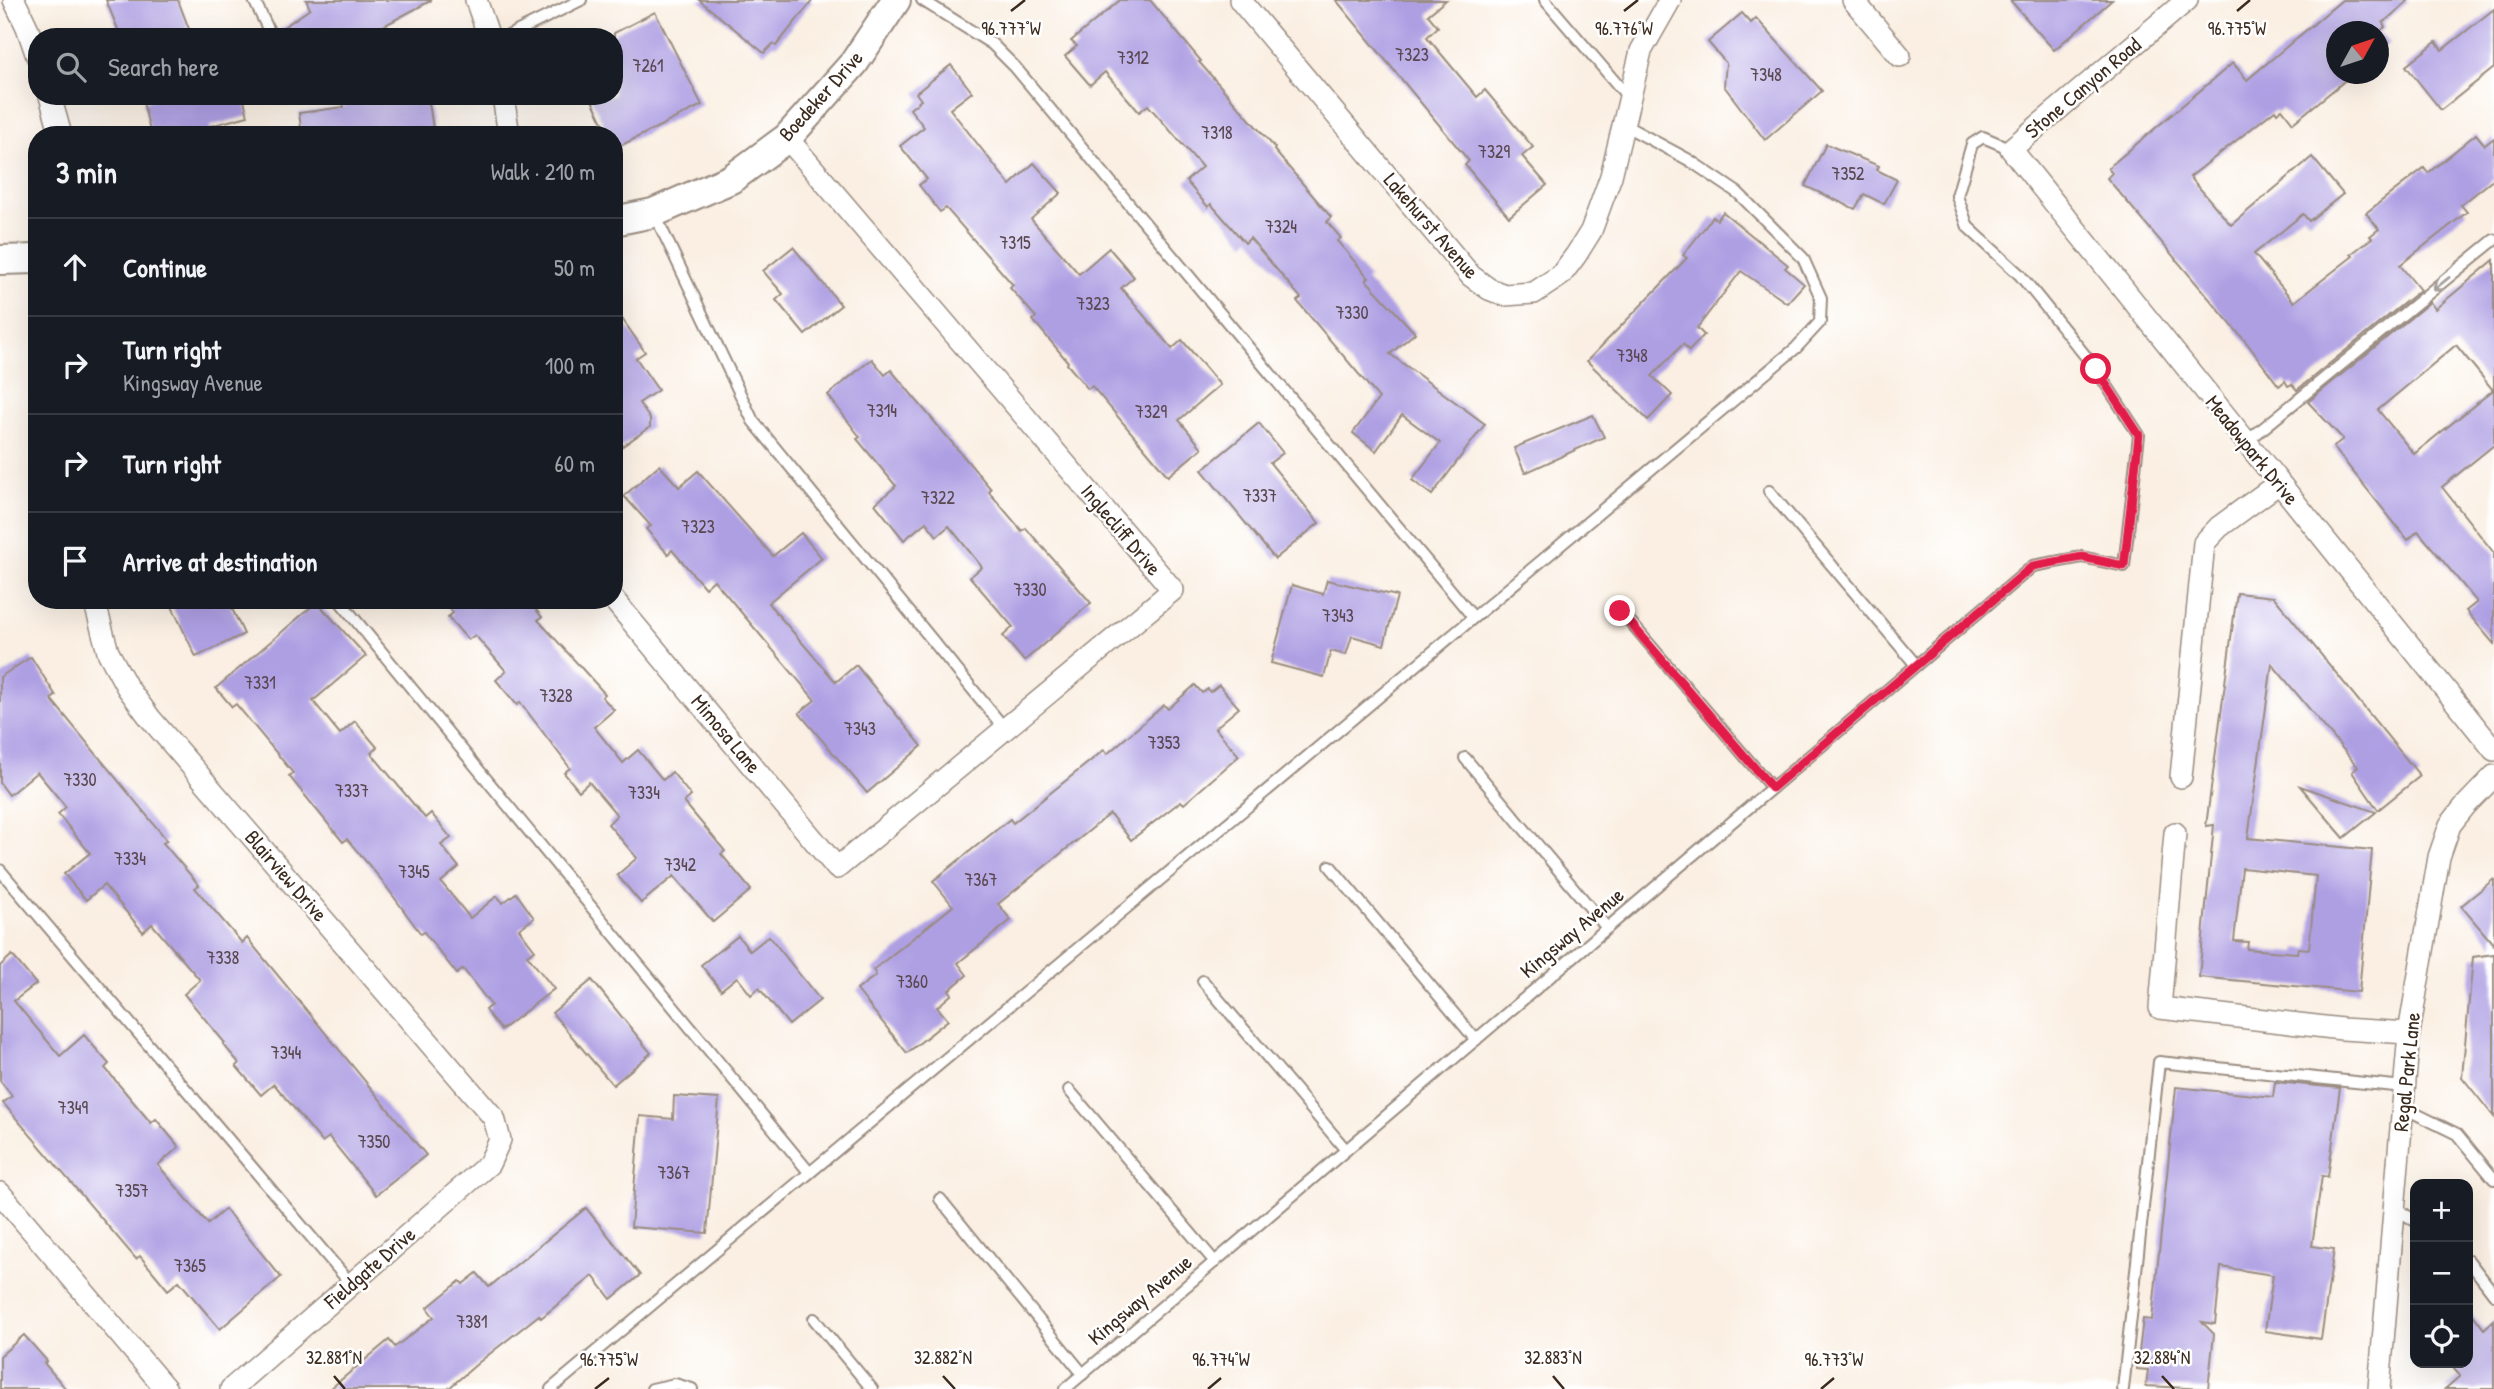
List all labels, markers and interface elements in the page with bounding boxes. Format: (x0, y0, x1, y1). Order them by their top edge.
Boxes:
text: 96.777°W (981, 16, 1041, 41)
text: 96.776°W (1595, 16, 1653, 41)
text: 96.775°W (2208, 16, 2266, 41)
north arrow (2326, 21, 2389, 84)
search box (28, 28, 623, 105)
street label: Stone Canyon Road (2018, 30, 2147, 145)
house number: 7323 (1395, 42, 1429, 67)
street label: Boedeker Drive (772, 44, 869, 148)
house number: 7312 (1117, 45, 1150, 70)
icon: search (52, 48, 90, 86)
text: Search here (108, 49, 219, 84)
house number: 7261 (632, 53, 664, 78)
house number: 7348 (1750, 62, 1782, 87)
house number: 7318 (1201, 120, 1233, 145)
house number: 7329 (1478, 139, 1510, 164)
text: 3 min (56, 152, 117, 192)
text: Walk · 210 m (491, 156, 595, 187)
house number: 7352 (1831, 161, 1865, 186)
street label: Lakehurst Avenue (1377, 166, 1486, 285)
house number: 7324 (1265, 214, 1297, 239)
house number: 7315 (999, 230, 1031, 255)
icon: ahead (56, 248, 94, 286)
text: Continue (123, 250, 207, 285)
text: 50 m (554, 252, 595, 283)
one-way arrow (2433, 276, 2451, 291)
house number: 7323 (1076, 291, 1110, 316)
house number: 7330 (1335, 300, 1369, 325)
text: Turn right (123, 332, 221, 367)
house number: 7348 (1616, 343, 1648, 368)
icon: right (56, 346, 94, 384)
text: 100 m (545, 350, 595, 381)
route start (2080, 353, 2111, 384)
text: Kingsway Avenue (123, 367, 263, 398)
street label: Meadowpark Drive (2199, 389, 2306, 511)
house number: 7314 (867, 398, 897, 423)
house number: 7329 (1135, 399, 1167, 424)
icon: right (56, 444, 94, 482)
text: Turn right (123, 446, 221, 481)
text: 60 m (555, 448, 595, 479)
street label: Inglecliff Drive (1074, 478, 1168, 582)
house number: 7337 (1243, 483, 1277, 508)
house number: 7322 (921, 485, 955, 510)
house number: 7323 (681, 514, 715, 539)
icon: arrive (56, 542, 94, 580)
text: Arrive at destination (123, 544, 318, 579)
house number: 7330 (1013, 577, 1047, 602)
route end (1604, 595, 1635, 626)
house number: 7343 (1322, 603, 1354, 628)
house number: 7331 (244, 670, 276, 695)
house number: 7328 (539, 683, 573, 708)
street label: Mimosa Lane (685, 688, 768, 779)
house number: 7343 (844, 716, 876, 741)
house number: 7353 (1148, 730, 1180, 755)
house number: 7330 (63, 767, 97, 792)
house number: 7337 (335, 778, 369, 803)
house number: 7334 (628, 780, 660, 805)
street label: Blairview Drive (238, 824, 334, 928)
house number: 7334 (114, 846, 146, 871)
house number: 7342 (664, 852, 697, 877)
house number: 7345 (398, 859, 430, 884)
house number: 7367 (964, 867, 998, 892)
street label: Kingsway Avenue (1514, 881, 1630, 985)
house number: 7338 (207, 945, 240, 970)
house number: 7360 (896, 969, 928, 994)
street label: Regal Park Lane (2386, 1011, 2427, 1133)
house number: 7344 (271, 1040, 301, 1065)
house number: 7349 (58, 1095, 89, 1120)
house number: 7350 (358, 1129, 390, 1154)
house number: 7367 (657, 1160, 691, 1185)
house number: 7357 (115, 1178, 149, 1203)
map controls (2410, 1179, 2473, 1368)
button: + (2410, 1179, 2473, 1242)
street label: Fieldgate Drive (317, 1220, 422, 1316)
button: − (2410, 1242, 2473, 1305)
street label: Kingsway Avenue (1082, 1248, 1198, 1352)
house number: 7365 (174, 1253, 206, 1278)
button: locate (2410, 1305, 2473, 1368)
house number: 7381 (456, 1309, 488, 1334)
text: 32.881°N (306, 1345, 362, 1370)
text: 32.882°N (914, 1345, 972, 1370)
text: 32.883°N (1524, 1345, 1582, 1370)
text: 32.884°N (2134, 1345, 2190, 1370)
text: 96.775°W (580, 1347, 638, 1372)
text: 96.774°W (1192, 1347, 1250, 1372)
text: 96.773°W (1805, 1347, 1863, 1372)

